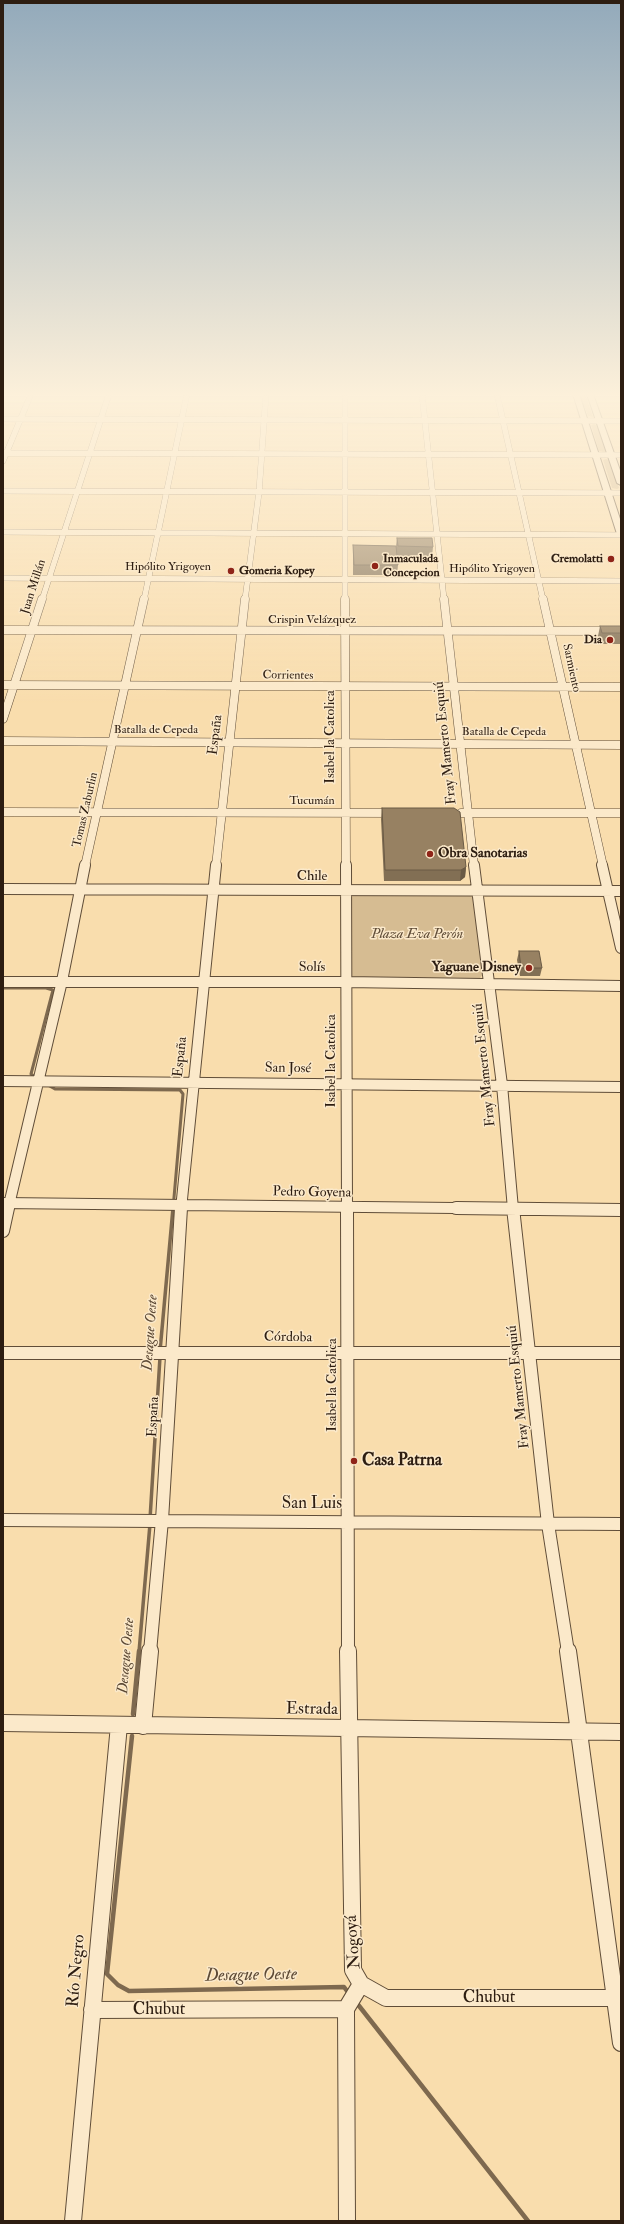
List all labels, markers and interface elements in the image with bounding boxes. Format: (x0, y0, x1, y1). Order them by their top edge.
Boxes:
place label: Inmaculada Concepcion (383, 552, 440, 580)
place label: Cremolatti (551, 552, 603, 566)
marker: Cremolatti (606, 554, 616, 564)
street label: Juan Millán (18, 558, 50, 616)
street label: Hipólito Yrigoyen (125, 560, 211, 574)
marker: Inmaculada Concepcion (370, 561, 380, 571)
street label: Hipólito Yrigoyen (449, 562, 535, 576)
place label: Gomeria Kopey (239, 564, 315, 578)
marker: Gomeria Kopey (226, 566, 236, 576)
street label: Crispin Velázquez (268, 613, 356, 627)
place label: Dia (584, 633, 602, 647)
marker: Dia (605, 635, 615, 645)
street label: Sarmiento (559, 642, 583, 694)
street label: Corrientes (262, 668, 314, 684)
street label: Fray Mamerto Esquiú (431, 680, 461, 806)
street label: Isabel la Catolica (323, 690, 339, 784)
street label: España (205, 714, 227, 756)
street label: Batalla de Cepeda (114, 723, 198, 737)
street label: Batalla de Cepeda (462, 725, 546, 739)
street label: Tomas Zaburlin (70, 771, 102, 849)
street label: Tucumán (289, 794, 335, 808)
place label: Obra Sanotarias (438, 846, 527, 862)
marker: Obra Sanotarias (425, 849, 435, 859)
street label: Chile (297, 869, 327, 885)
park label: Plaza Eva Perón (371, 927, 463, 943)
street label: Solís (299, 960, 325, 976)
place label: Yaguane Disney (432, 960, 521, 976)
marker: Yaguane Disney (524, 963, 534, 973)
street label: Fray Mamerto Esquiú (470, 1002, 500, 1128)
street label: Isabel la Catolica (324, 1014, 340, 1108)
street label: España (171, 1036, 191, 1078)
street label: San José (265, 1060, 311, 1078)
street label: Pedro Goyena (272, 1184, 352, 1202)
water label: Desague Oeste (139, 1294, 163, 1372)
street label: Fray Mamerto Esquiú (504, 1324, 534, 1450)
street label: Córdoba (264, 1329, 312, 1347)
street label: Isabel la Catolica (325, 1338, 341, 1432)
street label: España (145, 1396, 163, 1438)
place label: Casa Patrna (362, 1451, 442, 1471)
marker: Casa Patrna (349, 1456, 359, 1466)
street label: San Luis (282, 1494, 342, 1514)
water label: Desague Oeste (115, 1617, 139, 1695)
street label: Estrada (286, 1699, 338, 1721)
street label: Nogoyá (342, 1914, 366, 1970)
street label: Río Negro (64, 1934, 90, 2008)
water label: Desague Oeste (205, 1964, 297, 1988)
street label: Chubut (463, 1988, 515, 2008)
street label: Chubut (133, 2000, 185, 2020)

